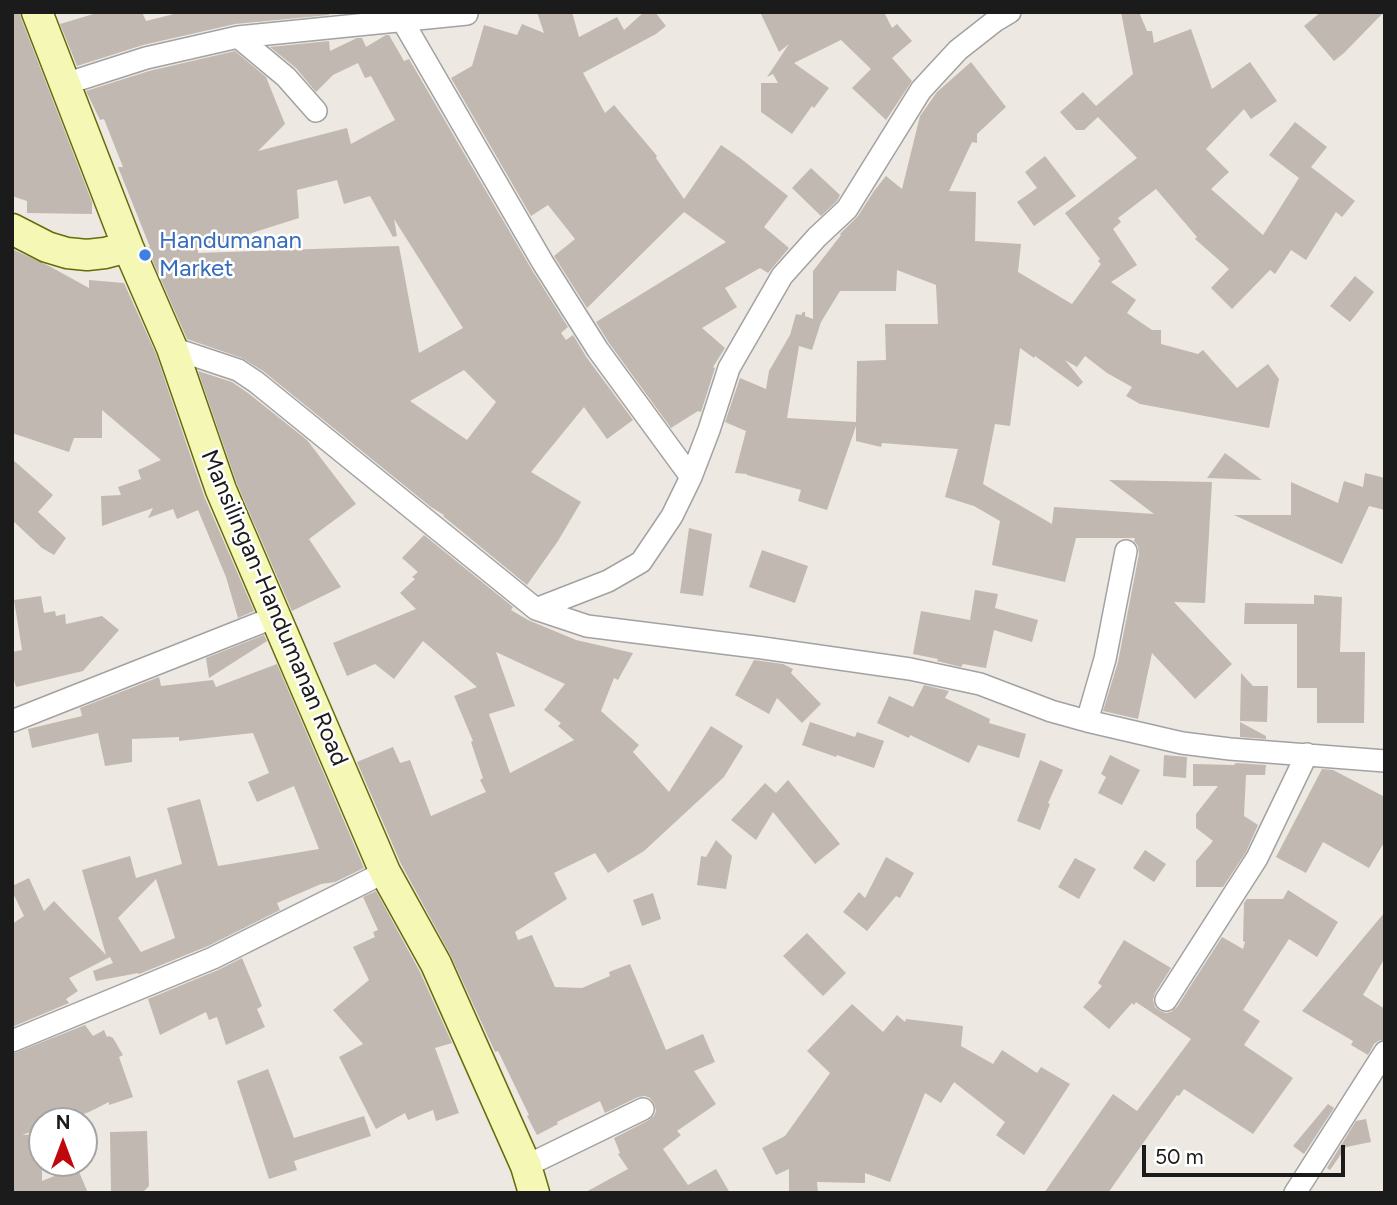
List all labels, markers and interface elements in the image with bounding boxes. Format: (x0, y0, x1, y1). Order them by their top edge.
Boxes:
place label: Handumanan Market (159, 227, 302, 283)
marker: Handumanan Market (137, 247, 153, 263)
street label: Mansilingan-Handumanan Road (194, 446, 354, 770)
north arrow (28, 1107, 98, 1177)
text: N (56, 1111, 70, 1134)
scale bar (1145, 1132, 1348, 1176)
text: 50 m (1155, 1144, 1204, 1169)

